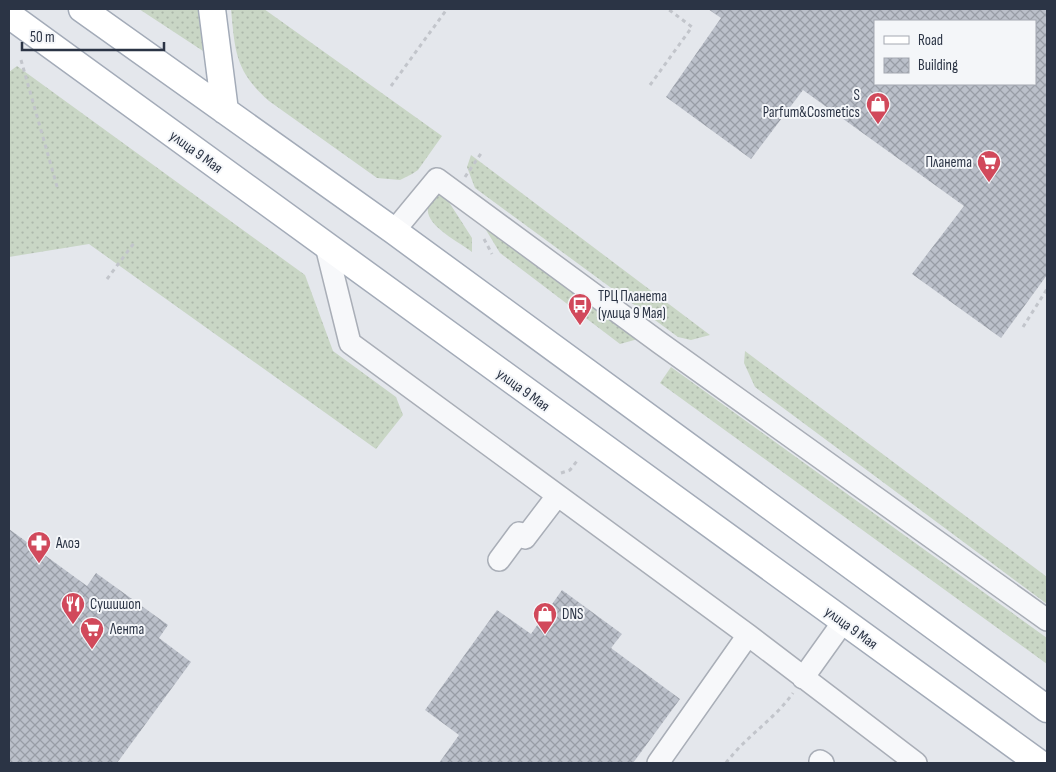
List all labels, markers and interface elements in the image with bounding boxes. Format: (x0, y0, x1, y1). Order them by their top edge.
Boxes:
scale bar (22, 20, 165, 52)
legend (874, 20, 1036, 85)
text: 50 m (30, 28, 55, 47)
text: Road (918, 31, 943, 50)
text: Building (918, 56, 958, 75)
place label: S Parfum&Cosmetics (763, 86, 860, 122)
shop icon: S Parfum&Cosmetics (865, 91, 891, 125)
street label: улица 9 Мая (166, 126, 226, 178)
supermarket icon: Планета (976, 149, 1002, 183)
place label: Планета (925, 153, 972, 172)
place label: ТРЦ Планета (улица 9 Мая) (598, 287, 667, 323)
bus stop icon: ТРЦ Планета (улица 9 Мая) (567, 292, 593, 326)
street label: улица 9 Мая (493, 364, 553, 416)
pharmacy icon: Алоэ (26, 530, 52, 564)
place label: Алоэ (55, 534, 80, 553)
restaurant icon: Сушишоп (60, 591, 86, 625)
place label: Сушишоп (90, 595, 141, 614)
shop icon: DNS (532, 601, 558, 635)
street label: улица 9 Мая (821, 602, 881, 654)
place label: DNS (562, 605, 583, 624)
supermarket icon: Лента (79, 616, 105, 650)
place label: Лента (109, 620, 144, 639)

